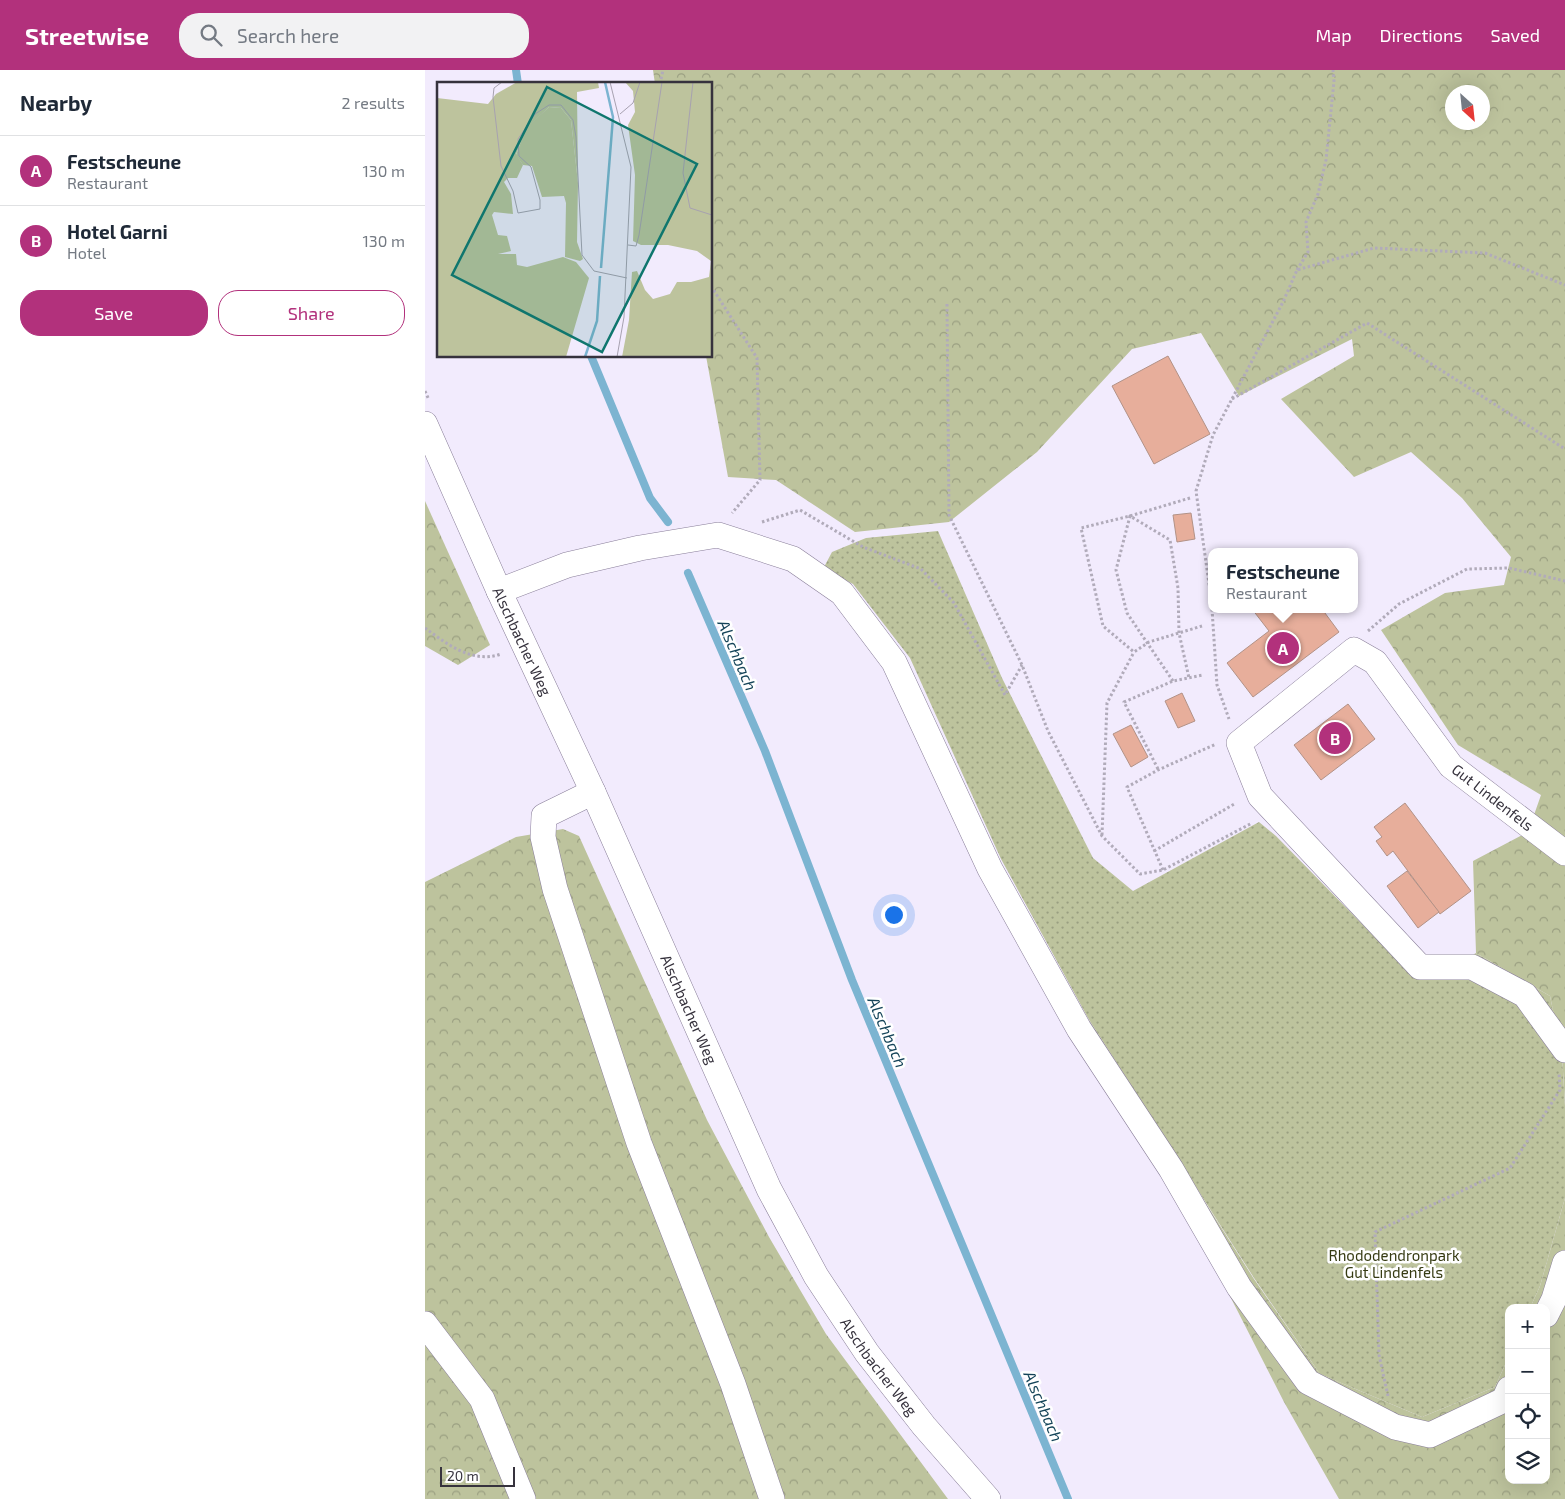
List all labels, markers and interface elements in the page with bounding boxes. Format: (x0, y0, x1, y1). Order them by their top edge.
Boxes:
search box (179, 13, 529, 58)
text: Streetwise (25, 21, 149, 50)
icon: search (197, 21, 225, 49)
text: Search here (237, 24, 339, 47)
text: Map (1315, 24, 1352, 46)
text: Directions (1380, 24, 1463, 46)
text: Saved (1491, 24, 1540, 46)
inset map (437, 82, 713, 358)
north arrow (1445, 85, 1490, 130)
text: Nearby (20, 90, 92, 115)
text: 2 results (342, 93, 405, 112)
text: Festscheune (67, 150, 181, 173)
text: A (31, 161, 41, 180)
text: 130 m (363, 161, 405, 180)
text: Restaurant (67, 173, 148, 192)
text: Hotel Garni (67, 220, 168, 243)
text: B (31, 231, 41, 250)
text: 130 m (363, 231, 405, 250)
text: Hotel (67, 243, 106, 262)
button: Save (20, 290, 208, 336)
button: Share (218, 290, 405, 336)
popup (1208, 548, 1358, 613)
text: Festscheune (1226, 560, 1340, 583)
text: Restaurant (1226, 583, 1307, 602)
street label: Alschbacher Weg (489, 584, 556, 699)
water label: Alschbach (714, 616, 761, 693)
pin: A (1267, 629, 1299, 667)
pin: B (1319, 719, 1351, 757)
street label: Gut Lindenfels (1449, 760, 1537, 834)
your location (881, 902, 907, 928)
street label: Alschbacher Weg (657, 952, 722, 1067)
water label: Alschbach (864, 993, 911, 1070)
park label: Rhododendronpark Gut Lindenfels (1328, 1246, 1460, 1281)
map controls (1505, 1304, 1550, 1484)
button: + (1505, 1304, 1550, 1349)
street label: Alschbacher Weg (837, 1314, 922, 1420)
button: − (1505, 1349, 1550, 1394)
water label: Alschbach (1020, 1367, 1067, 1444)
button: locate (1505, 1394, 1550, 1439)
button: layers (1505, 1439, 1550, 1484)
scale bar (440, 1464, 515, 1487)
text: 20 m (447, 1467, 479, 1484)

